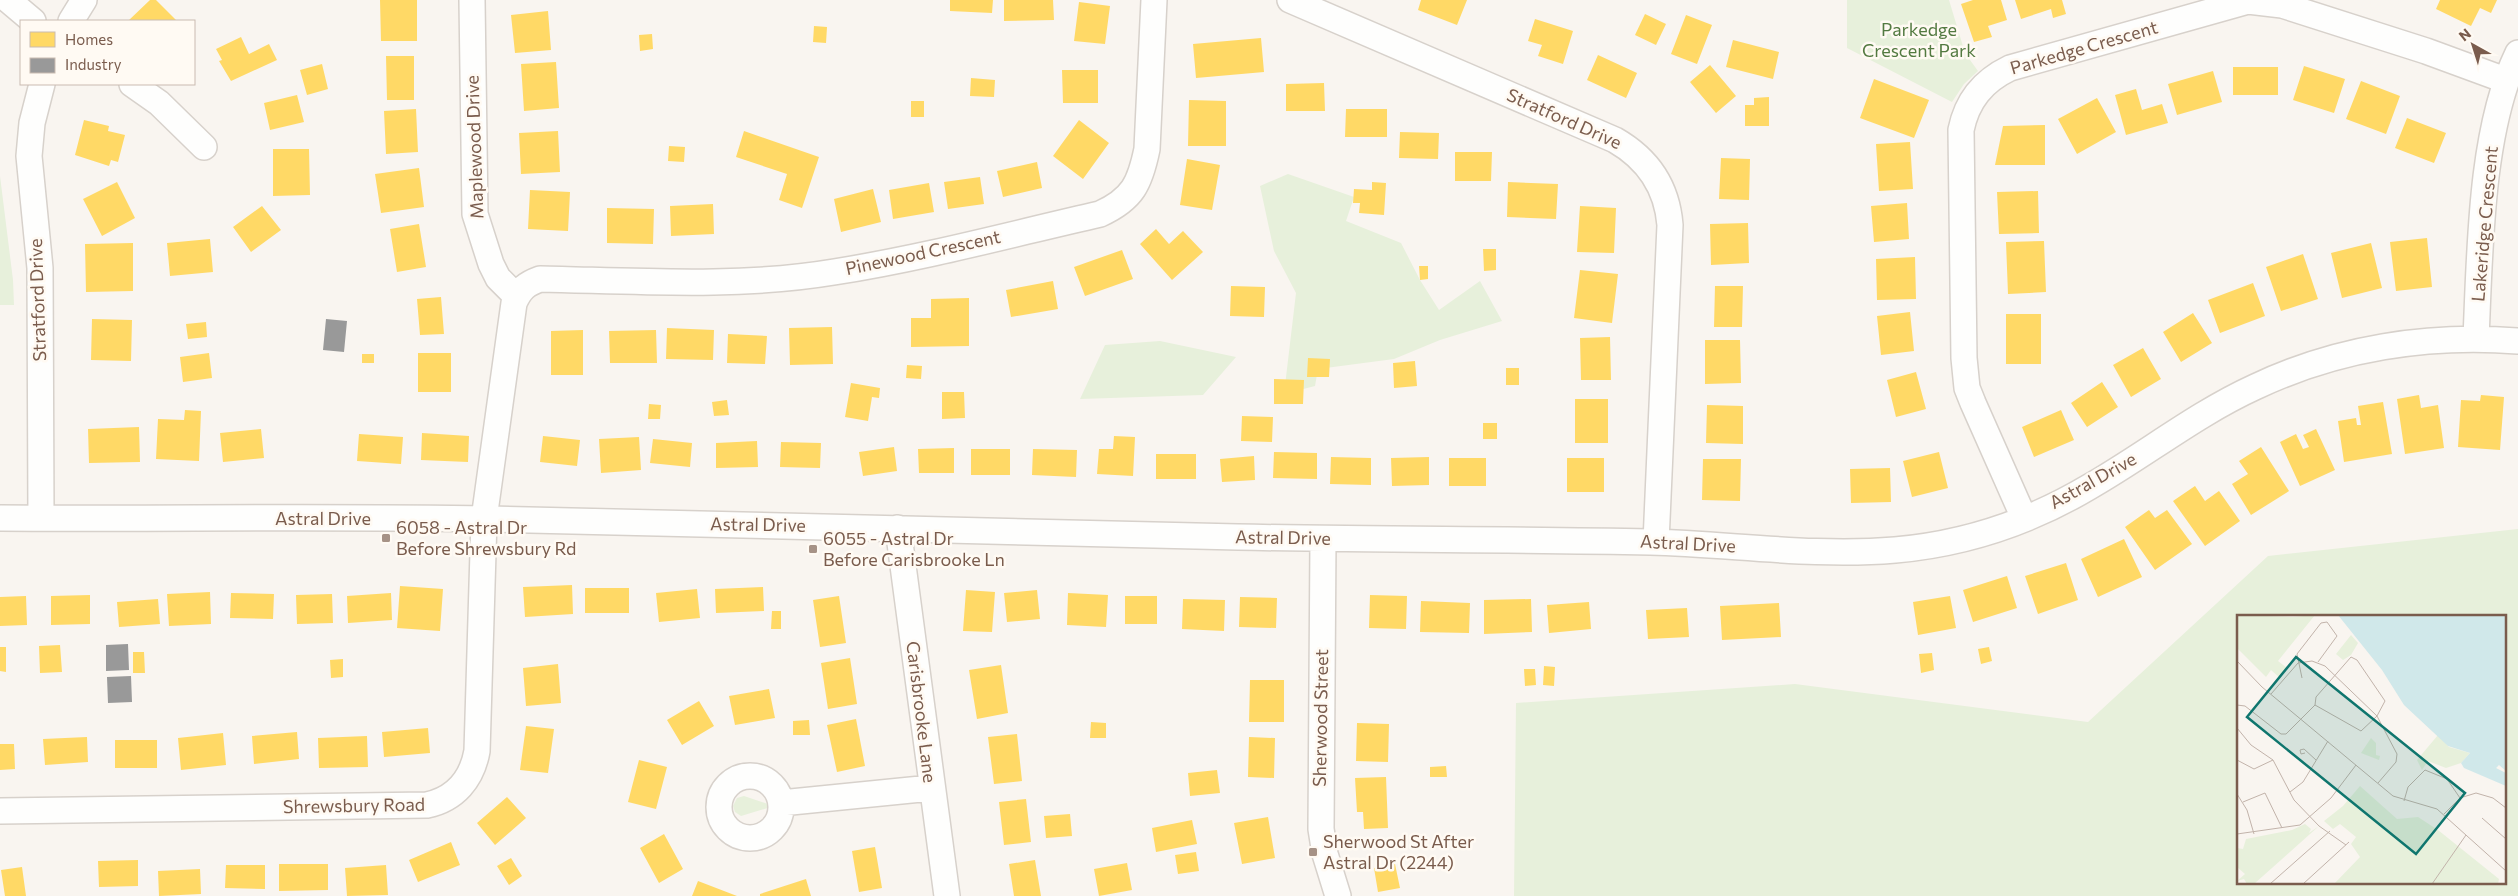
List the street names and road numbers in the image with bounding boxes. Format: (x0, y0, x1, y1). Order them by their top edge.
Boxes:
street label: Parkedge Crescent (2007, 15, 2160, 79)
street label: Maplewood Drive (460, 75, 488, 219)
street label: Stratford Drive (1504, 83, 1625, 153)
street label: Lakeridge Crescent (2466, 145, 2502, 303)
street label: Pinewood Crescent (843, 225, 1002, 279)
street label: Stratford Drive (24, 238, 50, 362)
street label: Astral Drive (2045, 447, 2140, 513)
street label: Astral Drive (275, 507, 371, 529)
street label: Astral Drive (710, 512, 806, 536)
street label: Astral Drive (1235, 525, 1331, 549)
street label: Astral Drive (1640, 530, 1736, 556)
street label: Carisbrooke Lane (902, 640, 942, 784)
street label: Sherwood Street (1308, 649, 1332, 787)
street label: Shrewsbury Road (283, 793, 425, 817)

